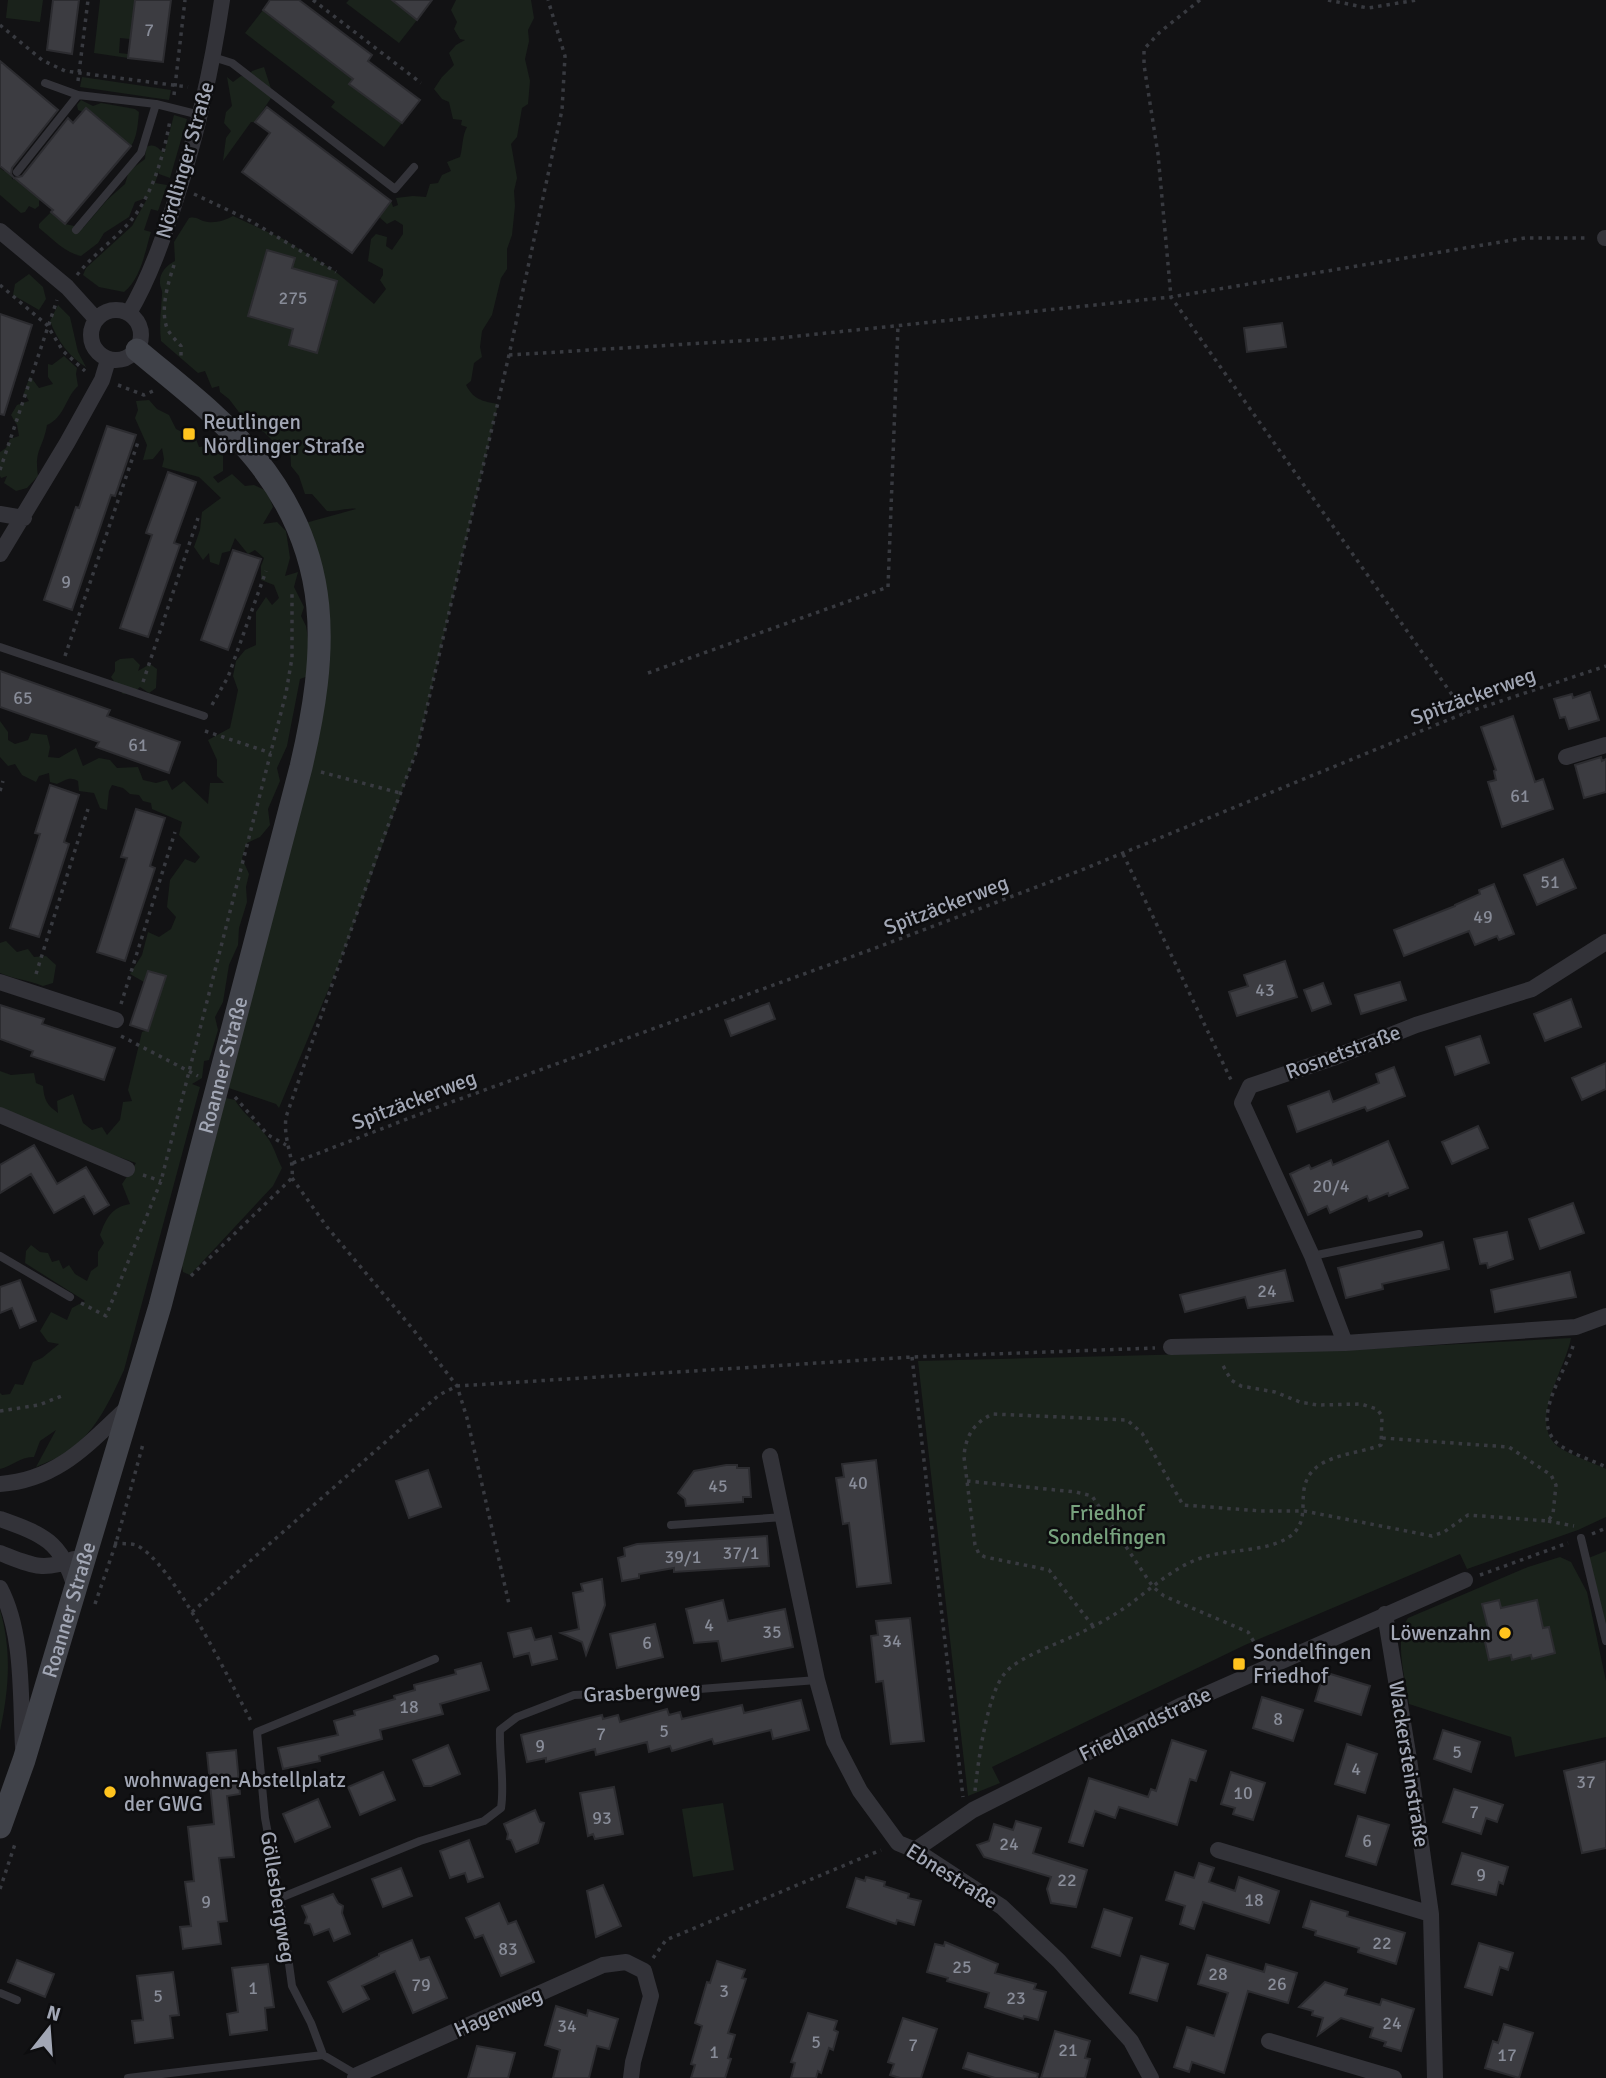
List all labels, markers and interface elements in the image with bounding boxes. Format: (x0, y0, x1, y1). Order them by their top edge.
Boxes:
house number: 7 (144, 19, 154, 41)
street label: Nördlinger Straße (150, 79, 220, 241)
house number: 275 (278, 287, 308, 309)
place label: Reutlingen Nördlinger Straße (203, 409, 365, 459)
marker: Reutlingen Nördlinger Straße (181, 426, 197, 442)
house number: 9 (61, 571, 71, 593)
street label: Spitzäckerweg (1407, 661, 1539, 731)
house number: 65 (13, 687, 33, 709)
house number: 61 (128, 734, 148, 756)
house number: 61 (1510, 785, 1530, 807)
street label: Spitzäckerweg (880, 869, 1012, 941)
house number: 51 (1540, 871, 1560, 893)
house number: 49 (1473, 906, 1493, 928)
house number: 43 (1255, 979, 1275, 1001)
street label: Roanner Straße (193, 994, 253, 1137)
street label: Rosnetstraße (1282, 1019, 1404, 1085)
street label: Spitzäckerweg (348, 1064, 480, 1136)
house number: 20/4 (1313, 1175, 1350, 1197)
house number: 24 (1257, 1280, 1277, 1302)
house number: 40 (848, 1472, 868, 1494)
house number: 45 (708, 1475, 728, 1497)
park label: Friedhof Sondelfingen (1048, 1500, 1166, 1550)
street label: Roanner Straße (36, 1539, 102, 1681)
house number: 37/1 (723, 1542, 759, 1564)
house number: 39/1 (665, 1546, 701, 1568)
house number: 4 (704, 1614, 714, 1636)
place label: Löwenzahn (1390, 1620, 1491, 1646)
house number: 35 (762, 1621, 782, 1643)
marker: Löwenzahn (1497, 1625, 1513, 1641)
house number: 34 (882, 1630, 902, 1652)
house number: 6 (642, 1632, 652, 1654)
place label: Sondelfingen Friedhof (1253, 1639, 1371, 1689)
marker: Sondelfingen Friedhof (1231, 1656, 1247, 1672)
street label: Grasbergweg (583, 1676, 701, 1708)
street label: Wackersteinstraße (1383, 1679, 1435, 1849)
street label: Friedlandstraße (1075, 1681, 1215, 1767)
house number: 18 (399, 1696, 419, 1718)
house number: 8 (1273, 1708, 1283, 1730)
house number: 5 (659, 1720, 669, 1742)
house number: 7 (596, 1723, 606, 1745)
house number: 9 (535, 1735, 545, 1757)
house number: 5 (1452, 1741, 1462, 1763)
house number: 4 (1351, 1758, 1361, 1780)
place label: wohnwagen-Abstellplatz der GWG (124, 1767, 346, 1817)
house number: 37 (1576, 1771, 1596, 1793)
house number: 10 (1233, 1782, 1253, 1804)
marker: wohnwagen-Abstellplatz der GWG (102, 1784, 118, 1800)
house number: 7 (1469, 1801, 1479, 1823)
house number: 93 (592, 1807, 612, 1829)
street label: Göllesbergweg (255, 1829, 301, 1965)
house number: 6 (1362, 1830, 1372, 1852)
house number: 24 (999, 1833, 1019, 1855)
street label: Ebnestraße (901, 1838, 1003, 1914)
house number: 9 (1476, 1864, 1486, 1886)
house number: 22 (1057, 1869, 1077, 1891)
house number: 18 (1244, 1889, 1264, 1911)
house number: 9 (201, 1891, 211, 1913)
house number: 22 (1372, 1932, 1392, 1954)
house number: 83 (498, 1938, 518, 1960)
house number: 25 (952, 1956, 972, 1978)
house number: 28 (1208, 1963, 1228, 1985)
house number: 26 (1267, 1973, 1287, 1995)
house number: 79 (411, 1974, 431, 1996)
house number: 1 (248, 1977, 258, 1999)
house number: 3 (719, 1980, 729, 2002)
street label: Hagenweg (450, 1981, 546, 2043)
house number: 5 (153, 1985, 163, 2007)
house number: 23 (1006, 1987, 1026, 2009)
north arrow (14, 1994, 84, 2064)
text: N (44, 2000, 64, 2027)
house number: 24 (1382, 2012, 1402, 2034)
house number: 34 (557, 2015, 577, 2037)
house number: 5 (811, 2031, 821, 2053)
house number: 7 (908, 2034, 918, 2056)
house number: 21 (1058, 2039, 1078, 2061)
house number: 1 (709, 2041, 719, 2063)
house number: 17 (1497, 2044, 1517, 2066)

